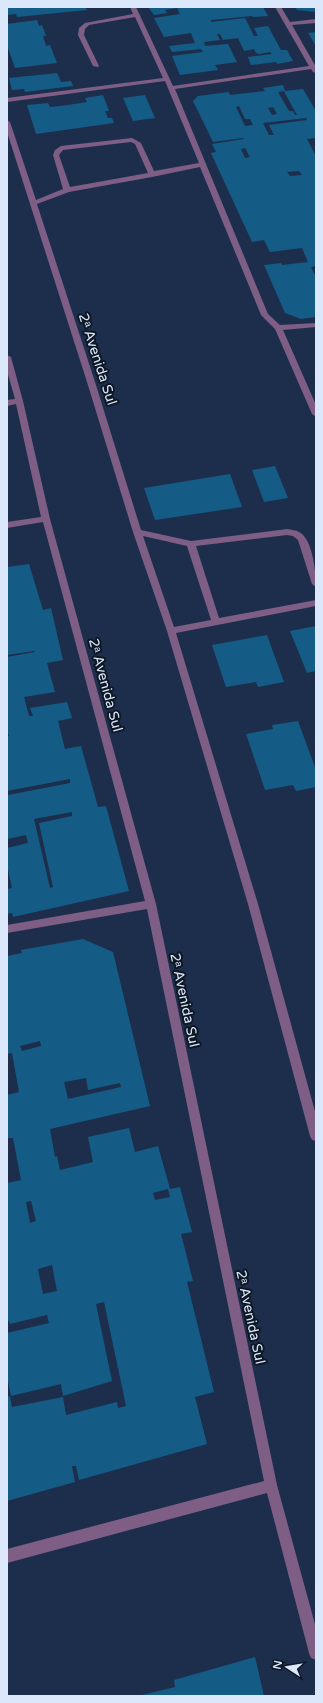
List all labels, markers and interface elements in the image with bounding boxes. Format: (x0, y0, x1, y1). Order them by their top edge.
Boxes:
street label: 2ᵃ Avenida Sul (75, 311, 120, 407)
street label: 2ᵃ Avenida Sul (85, 637, 126, 734)
street label: 2ᵃ Avenida Sul (166, 952, 203, 1049)
street label: 2ᵃ Avenida Sul (232, 1269, 269, 1366)
north arrow (267, 1647, 307, 1687)
text: N (270, 1659, 285, 1671)

